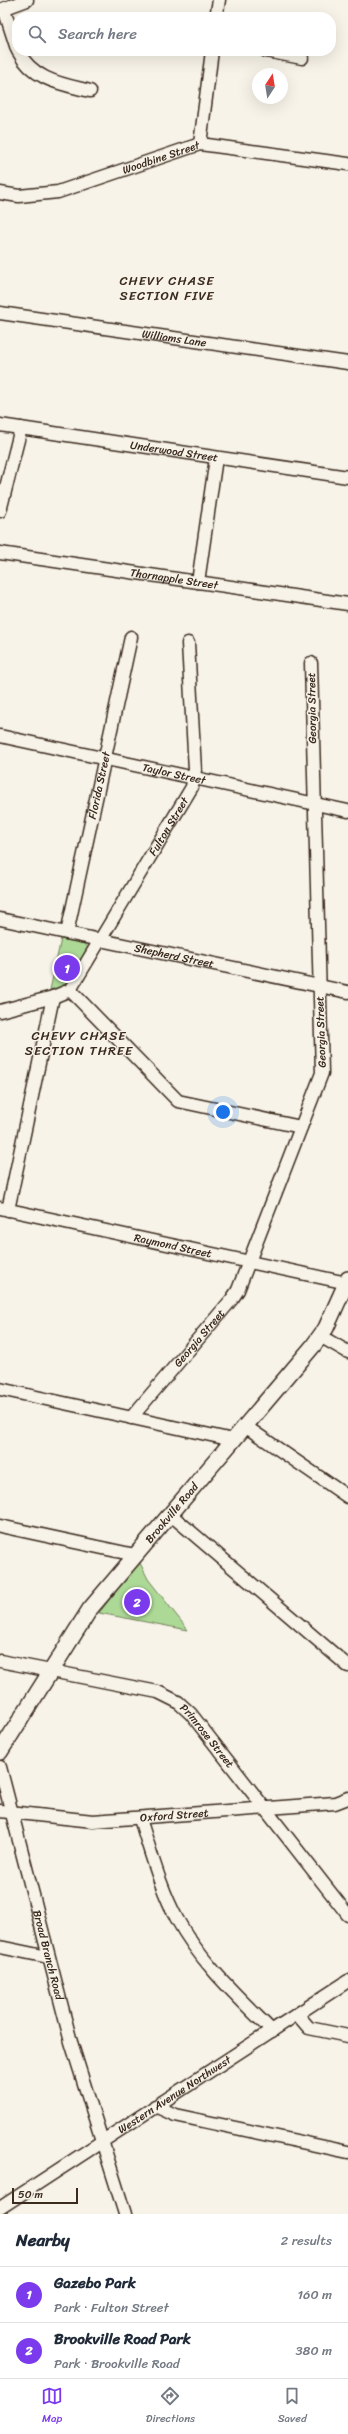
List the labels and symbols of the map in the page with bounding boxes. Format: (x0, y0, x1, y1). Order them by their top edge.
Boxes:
north arrow (252, 68, 288, 104)
street label: Woodbine Street (120, 135, 203, 179)
district label: CHEVY CHASE SECTION FIVE (119, 269, 215, 307)
street label: Williams Lane (141, 324, 208, 352)
street label: Underwood Street (129, 435, 219, 467)
street label: Thornapple Street (129, 563, 220, 594)
street label: Georgia Street (302, 672, 322, 744)
street label: Florida Street (82, 749, 116, 821)
street label: Taylor Street (141, 757, 208, 790)
street label: Fulton Street (143, 793, 194, 859)
street label: Shepherd Street (133, 938, 216, 973)
pin: 1 (54, 953, 80, 983)
street label: Georgia Street (310, 996, 332, 1068)
district label: CHEVY CHASE SECTION THREE (25, 1024, 133, 1062)
your location (213, 1102, 233, 1122)
street label: Raymond Street (132, 1228, 214, 1263)
street label: Georgia Street (169, 1304, 229, 1371)
street label: Brookville Road (140, 1477, 204, 1548)
pin: 2 (124, 1587, 150, 1617)
street label: Primrose Street (176, 1699, 239, 1772)
street label: Oxford Street (139, 1803, 209, 1827)
street label: Broad Branch Road (28, 1908, 70, 2003)
street label: Western Avenue Northwest (114, 2050, 235, 2138)
scale bar (12, 2186, 78, 2205)

